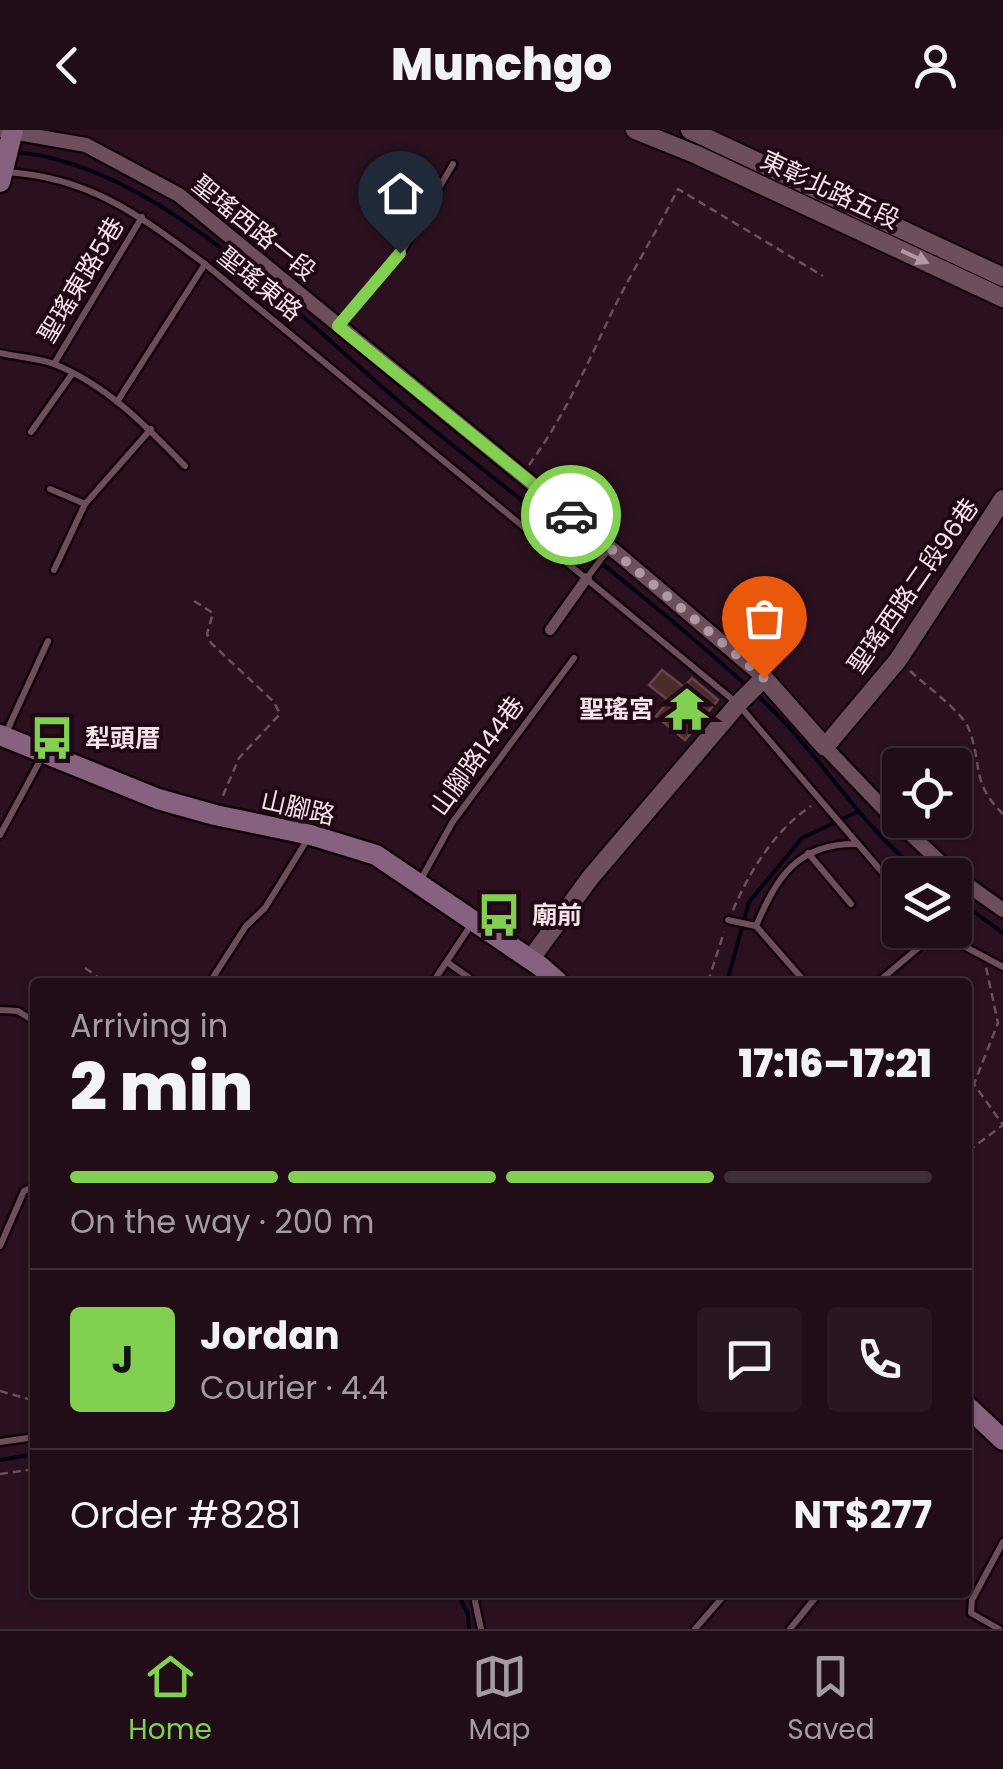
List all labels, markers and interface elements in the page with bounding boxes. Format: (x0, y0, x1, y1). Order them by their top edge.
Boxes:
text: Munchgo (391, 33, 612, 96)
icon: back (40, 38, 95, 93)
icon: person (908, 38, 963, 93)
street label: 東彰北路五段 (755, 142, 905, 238)
pin (358, 151, 443, 254)
icon: home (373, 166, 428, 221)
street label: 聖瑤西路一段 (185, 167, 323, 289)
street label: 聖瑤東路5巷 (30, 211, 132, 349)
street label: 聖瑤東路 (210, 239, 310, 329)
one-way arrow (900, 249, 930, 265)
courier (521, 465, 621, 565)
icon: car (544, 488, 599, 543)
street label: 聖瑤西路二段96巷 (839, 491, 987, 681)
pin (722, 576, 807, 679)
icon: bag (737, 591, 792, 646)
temple icon: 聖瑤宮 (663, 685, 711, 733)
street label: 山腳路144巷 (422, 689, 532, 823)
place label: 聖瑤宮 (579, 692, 654, 727)
bus stop icon: 犁頭厝 (28, 714, 76, 762)
place label: 犁頭厝 (85, 721, 160, 756)
map controls (882, 748, 972, 948)
button: locate (882, 748, 972, 838)
street label: 山腳路 (258, 783, 338, 833)
button: layers (882, 858, 972, 948)
bus stop icon: 廟前 (475, 891, 523, 939)
place label: 廟前 (532, 898, 582, 933)
text: Arriving in (70, 1003, 228, 1048)
text: 17:16–17:21 (739, 1037, 932, 1090)
text: 2 min (70, 1042, 253, 1133)
text: On the way · 200 m (70, 1199, 375, 1244)
button: chat (697, 1307, 802, 1412)
button: phone (827, 1307, 932, 1412)
text: Jordan (200, 1309, 340, 1362)
text: J (112, 1333, 133, 1386)
text: Courier · 4.4 (200, 1365, 388, 1410)
text: Order #8281 (70, 1488, 302, 1541)
text: NT$277 (794, 1488, 932, 1541)
tab: Home (128, 1649, 212, 1751)
tab: Map (469, 1649, 531, 1751)
tab: Saved (787, 1649, 875, 1751)

